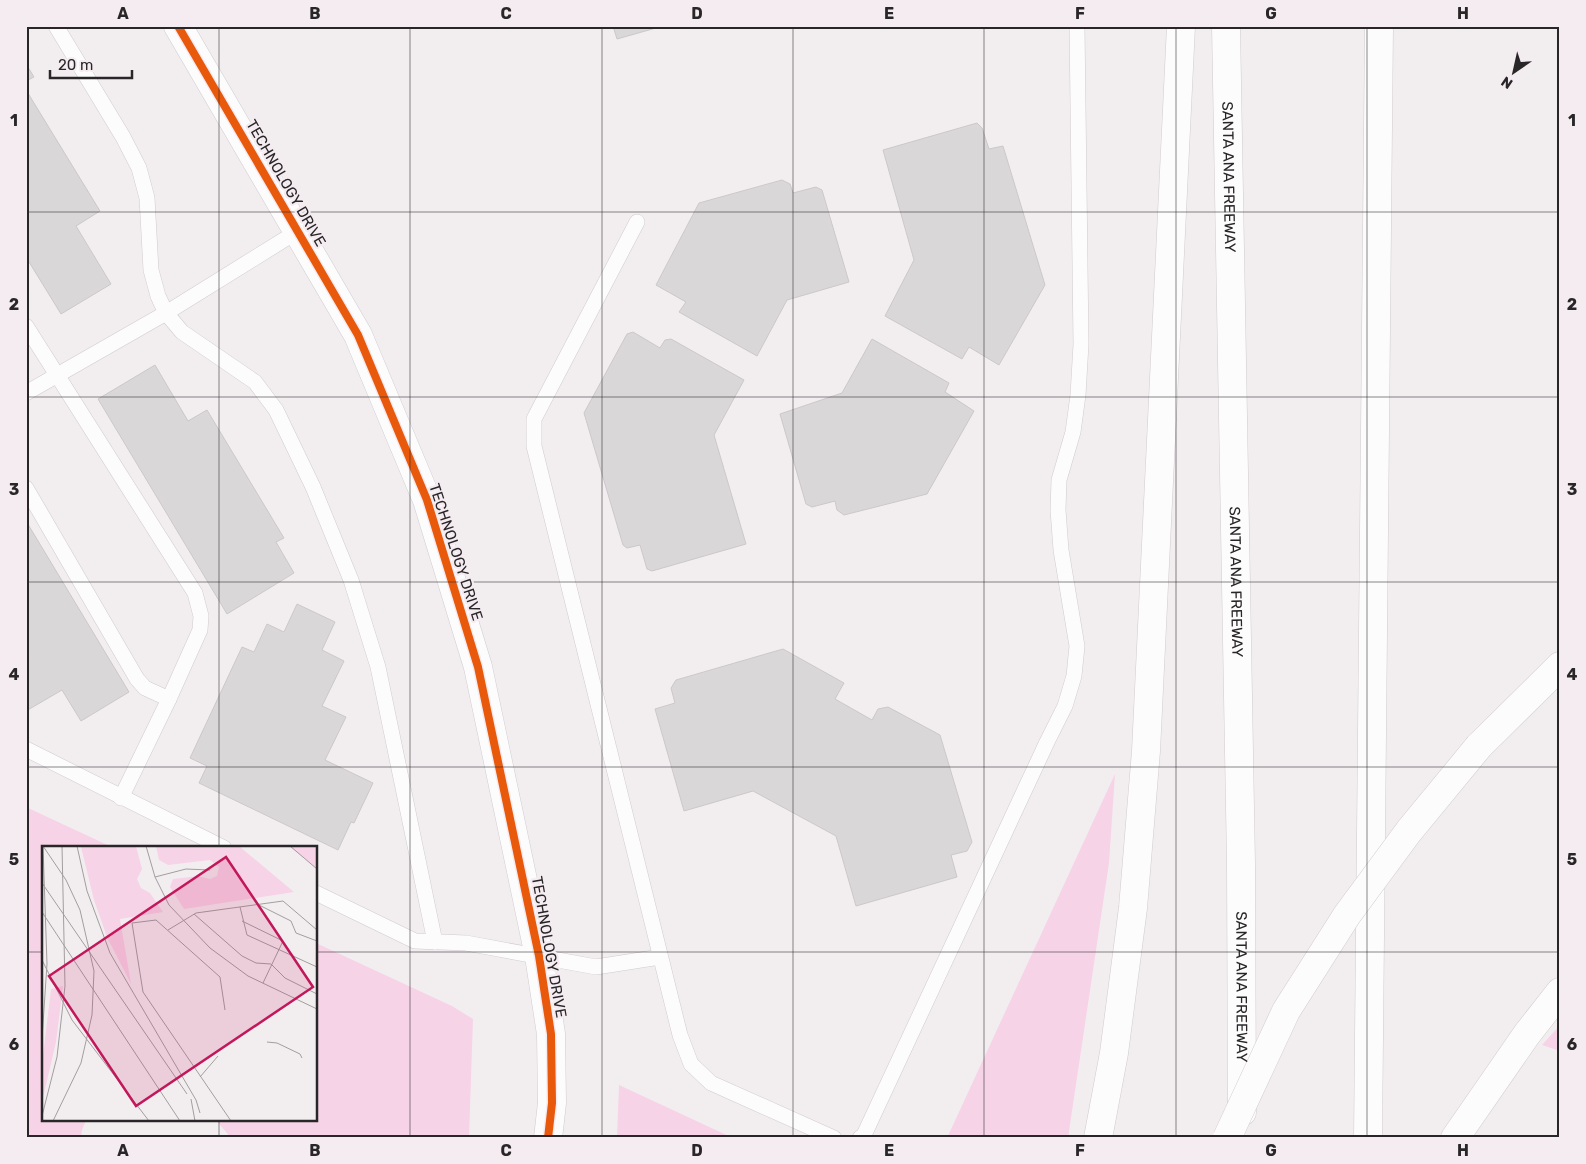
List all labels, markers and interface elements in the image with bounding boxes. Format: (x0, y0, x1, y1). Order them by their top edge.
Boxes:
text: A (117, 4, 129, 23)
text: B (309, 4, 321, 23)
text: C (500, 4, 512, 23)
text: D (691, 4, 703, 23)
text: E (884, 4, 894, 23)
text: F (1075, 4, 1085, 23)
text: G (1265, 4, 1277, 23)
text: H (1457, 4, 1469, 23)
scale bar (50, 48, 132, 80)
north arrow (1488, 48, 1538, 98)
text: 20 m (58, 56, 93, 74)
text: N (1498, 72, 1516, 92)
street label: SANTA ANA FREEWAY (1218, 101, 1239, 253)
text: 1 (10, 111, 18, 130)
text: 1 (1568, 111, 1576, 130)
street label: TECHNOLOGY DRIVE (242, 116, 330, 250)
text: 2 (9, 295, 19, 314)
text: 2 (1567, 295, 1577, 314)
text: 3 (9, 480, 19, 499)
text: 3 (1567, 480, 1577, 499)
street label: TECHNOLOGY DRIVE (425, 481, 487, 623)
street label: SANTA ANA FREEWAY (1226, 506, 1246, 658)
text: 4 (9, 665, 20, 684)
text: 4 (1567, 665, 1578, 684)
inset map (42, 846, 318, 1122)
text: 5 (9, 850, 19, 869)
text: 5 (1567, 850, 1577, 869)
street label: TECHNOLOGY DRIVE (528, 875, 570, 1019)
street label: SANTA ANA FREEWAY (1232, 911, 1251, 1063)
text: 6 (9, 1035, 19, 1054)
text: 6 (1567, 1035, 1577, 1054)
text: A (117, 1141, 129, 1160)
text: B (309, 1141, 321, 1160)
text: C (500, 1141, 512, 1160)
text: D (691, 1141, 703, 1160)
text: E (884, 1141, 894, 1160)
text: F (1075, 1141, 1085, 1160)
text: G (1265, 1141, 1277, 1160)
text: H (1457, 1141, 1469, 1160)

